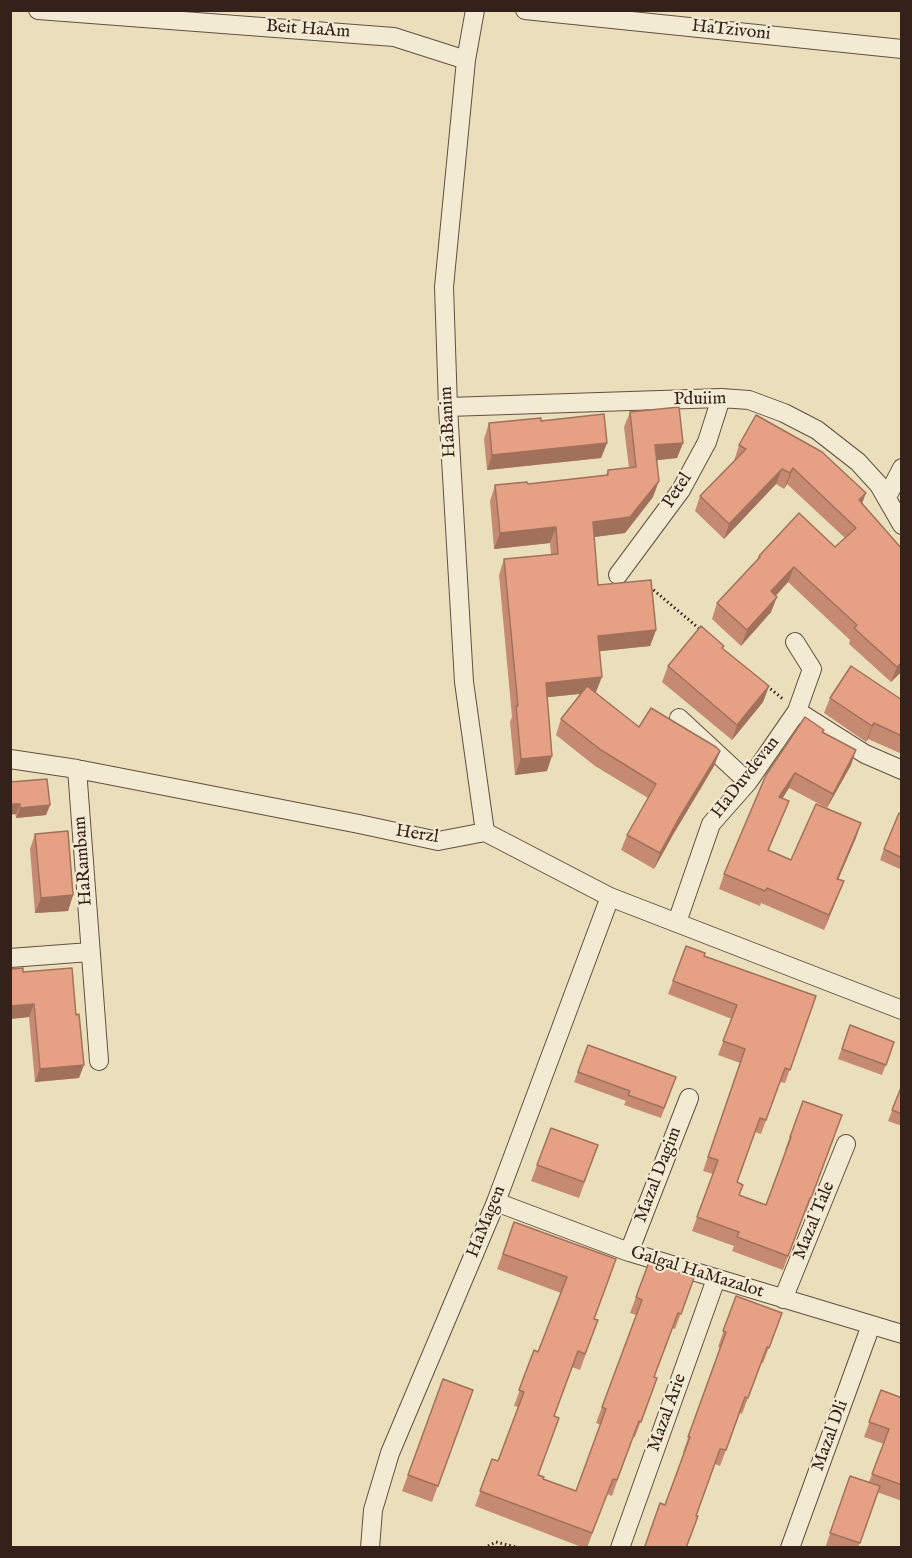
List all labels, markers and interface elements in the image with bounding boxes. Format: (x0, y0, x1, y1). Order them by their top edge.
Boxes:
street label: Beit HaAm (265, 16, 351, 44)
street label: HaTzivoni (690, 16, 772, 46)
street label: HaBanim (436, 386, 462, 458)
street label: Pduiim (674, 389, 726, 411)
street label: Petel (659, 469, 697, 513)
street label: HaDuvdevan (707, 733, 785, 823)
street label: HaRambam (70, 815, 98, 907)
street label: Herzl (394, 821, 440, 849)
street label: Mazal Dagim (631, 1124, 687, 1226)
street label: Mazal Tale (790, 1179, 840, 1263)
street label: HaMagen (463, 1183, 511, 1261)
street label: Galgal HaMazalot (628, 1242, 766, 1304)
street label: Mazal Arie (644, 1371, 692, 1455)
street label: Mazal Dli (808, 1398, 854, 1474)

